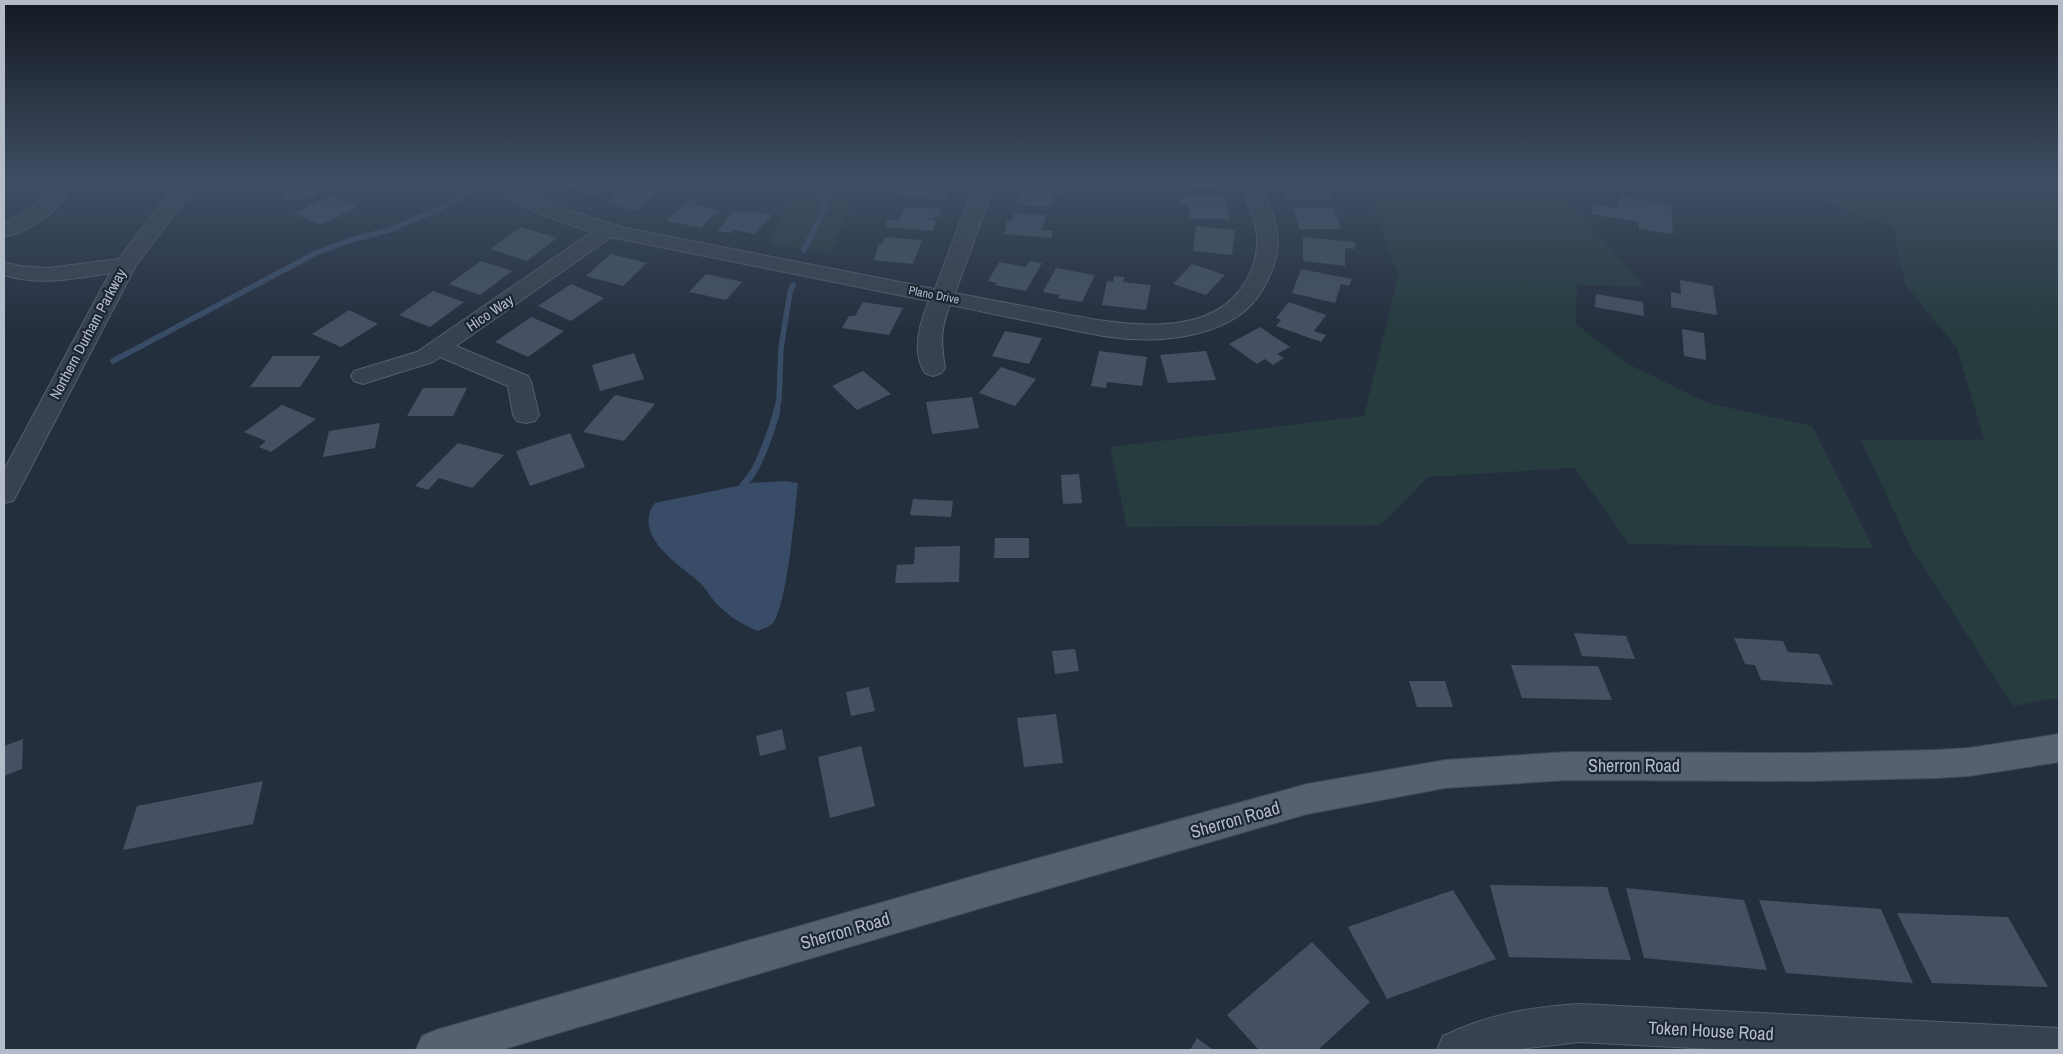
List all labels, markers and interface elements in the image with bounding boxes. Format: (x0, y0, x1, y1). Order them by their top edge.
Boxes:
street label: Northern Durham Parkway (44, 264, 131, 403)
street label: Plano Drive (907, 282, 961, 308)
street label: Hico Way (462, 289, 518, 336)
street label: Sherron Road (1588, 753, 1680, 778)
street label: Sherron Road (1187, 795, 1282, 844)
street label: Sherron Road (797, 906, 892, 955)
street label: Token House Road (1648, 1015, 1774, 1046)

